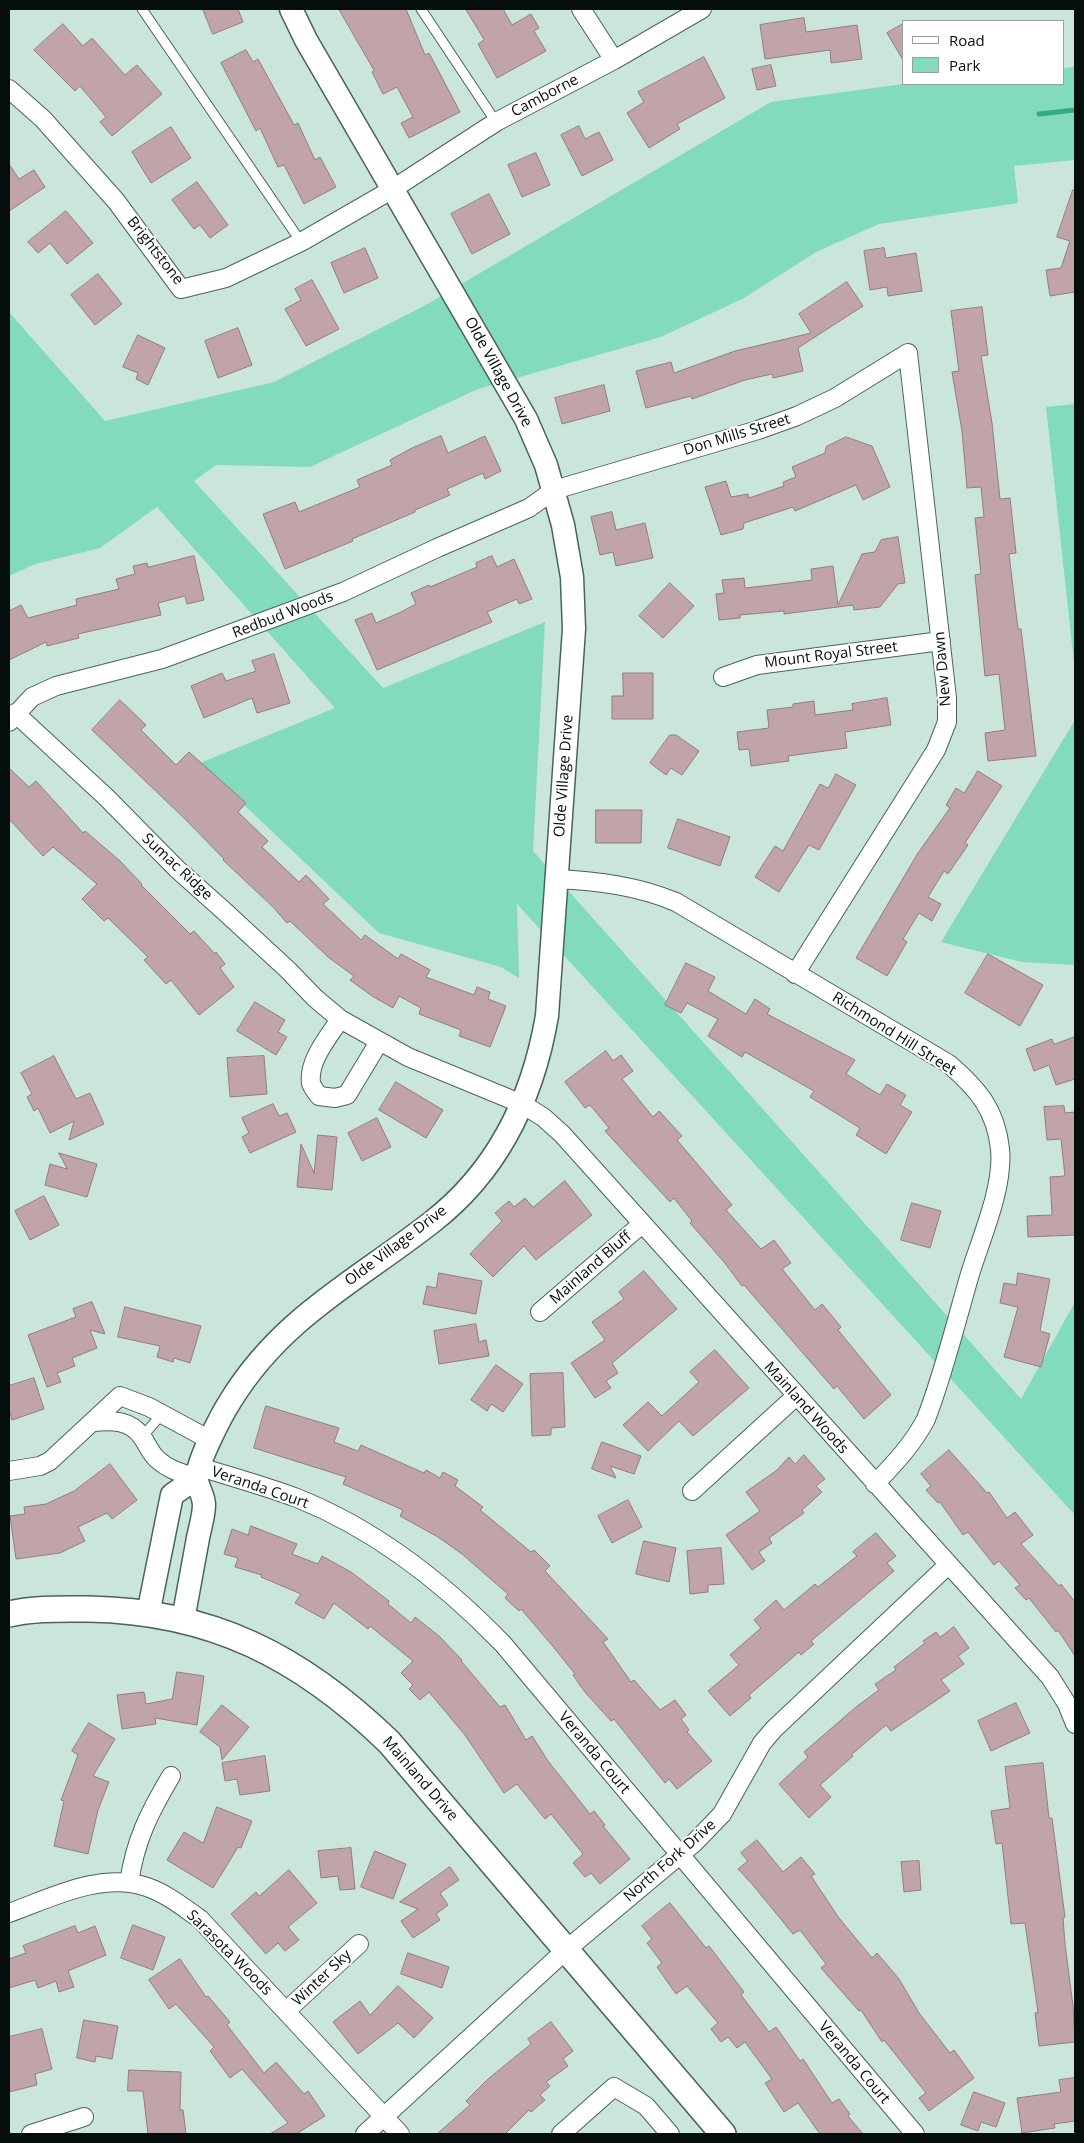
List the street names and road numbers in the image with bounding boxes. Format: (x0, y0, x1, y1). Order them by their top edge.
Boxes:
street label: Camborne (508, 71, 582, 121)
street label: Brightstone (123, 213, 187, 289)
street label: Olde Village Drive (460, 314, 536, 430)
street label: Don Mills Street (681, 410, 793, 460)
street label: Redbud Woods (230, 588, 336, 642)
street label: New Dawn (931, 631, 955, 707)
street label: Mount Royal Street (763, 638, 899, 672)
street label: Olde Village Drive (551, 714, 577, 838)
street label: Sumac Ridge (138, 830, 216, 904)
street label: Richmond Hill Street (829, 989, 959, 1079)
street label: Olde Village Drive (342, 1202, 450, 1290)
street label: Mainland Bluff (547, 1228, 635, 1308)
street label: Mainland Woods (760, 1358, 852, 1458)
street label: Veranda Court (209, 1463, 311, 1513)
street label: Veranda Court (554, 1708, 634, 1798)
street label: Mainland Drive (378, 1733, 462, 1825)
street label: North Fork Drive (620, 1816, 720, 1906)
street label: Sarasota Woods (183, 1907, 275, 1999)
street label: Winter Sky (289, 1946, 355, 2010)
street label: Veranda Court (814, 2018, 894, 2108)

